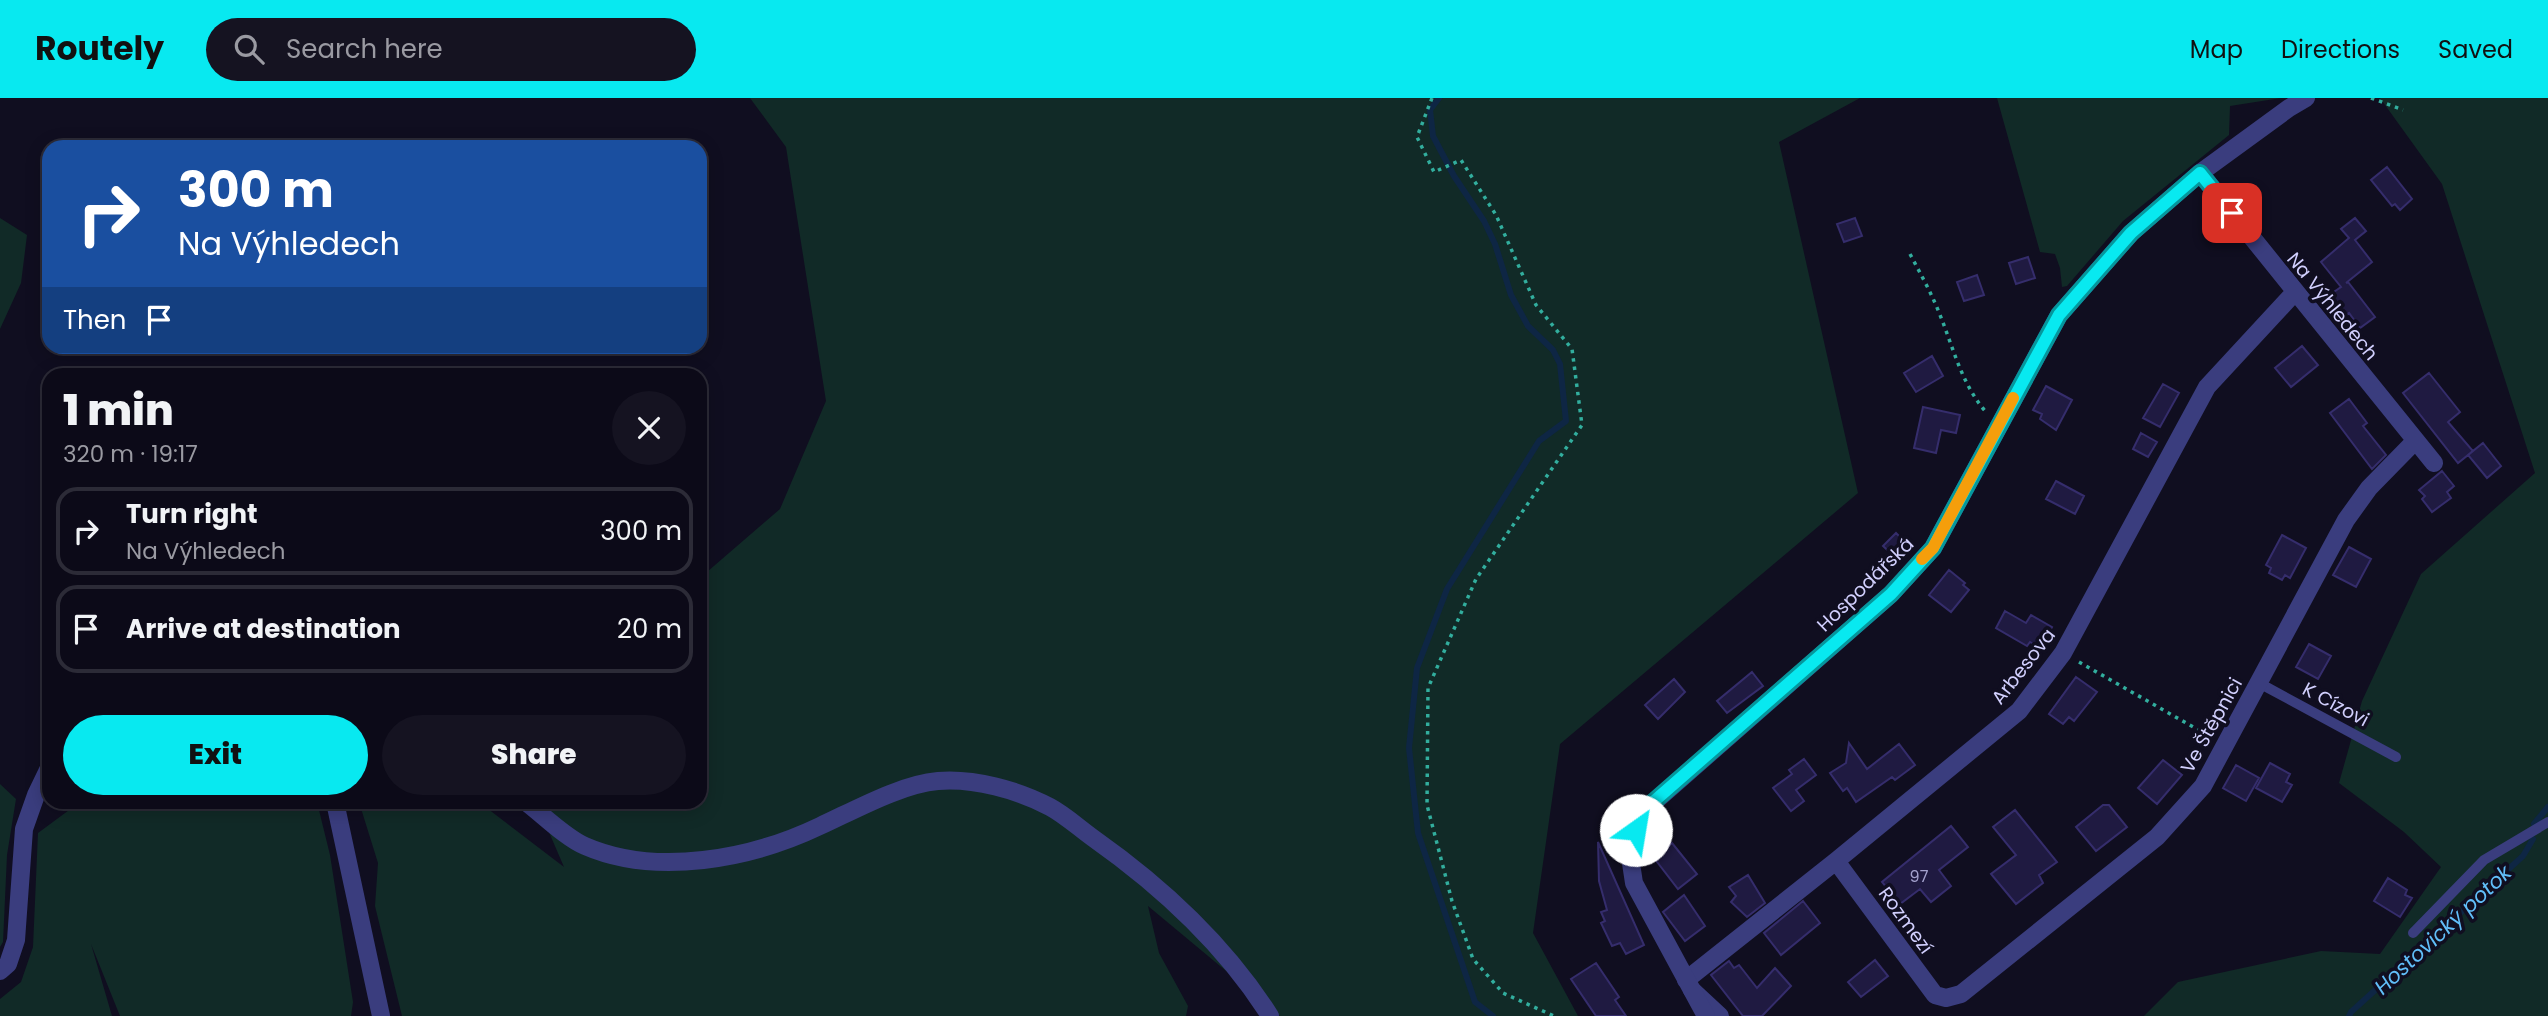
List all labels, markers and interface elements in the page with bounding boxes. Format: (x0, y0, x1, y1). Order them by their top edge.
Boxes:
search box (206, 18, 696, 81)
text: Routely (35, 25, 164, 72)
icon: search (230, 30, 268, 68)
text: Search here (286, 31, 443, 67)
text: Map (2190, 33, 2243, 66)
text: Directions (2281, 33, 2400, 66)
text: Saved (2438, 33, 2513, 66)
text: 300 m (178, 156, 334, 224)
icon: right (63, 168, 154, 259)
pin (2202, 183, 2262, 243)
icon: arrive (2213, 194, 2251, 232)
text: Na Výhledech (178, 221, 400, 266)
street label: Na Výhledech (2281, 247, 2385, 366)
icon: arrive (140, 301, 178, 339)
text: Then (63, 302, 126, 338)
text: 1 min (63, 381, 174, 440)
button: close (612, 391, 686, 465)
text: 320 m · 19:17 (63, 438, 198, 470)
text: Turn right (126, 496, 258, 532)
icon: right (67, 512, 105, 550)
text: 300 m (600, 513, 682, 549)
street label: Hospodářská (1811, 531, 1920, 638)
text: Na Výhledech (126, 535, 285, 567)
icon: arrive (67, 610, 105, 648)
text: Arrive at destination (126, 611, 401, 647)
text: 20 m (617, 611, 682, 647)
street label: Arbesova (1985, 622, 2062, 710)
street label: Ve Štěpnici (2174, 673, 2249, 778)
street label: K Cízovi (2298, 676, 2374, 733)
button: Exit (63, 715, 368, 795)
button: Share (382, 715, 686, 795)
position arrow (1599, 793, 1673, 867)
water label: Hostovický potok (2368, 857, 2519, 1001)
house number: 97 (1910, 865, 1929, 888)
street label: Rozmezí (1872, 881, 1939, 960)

